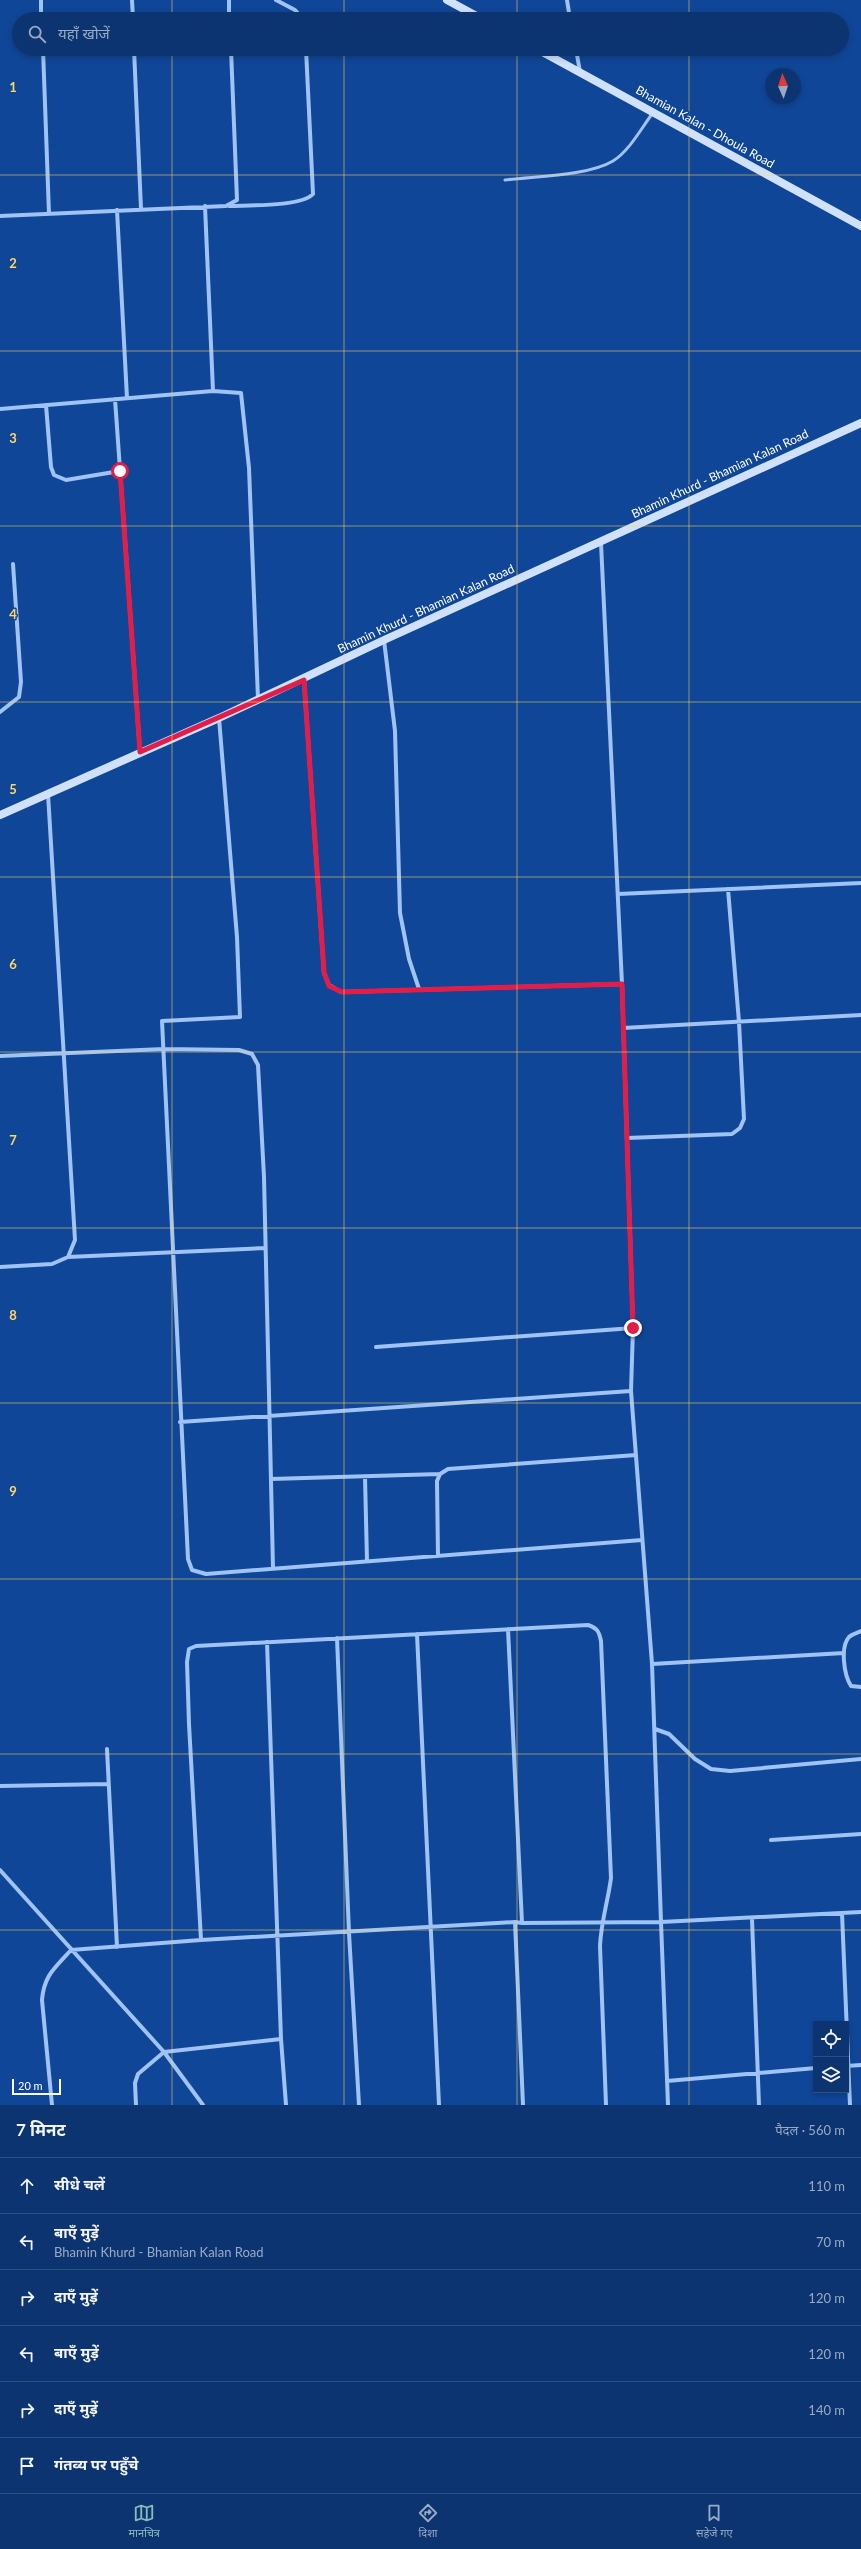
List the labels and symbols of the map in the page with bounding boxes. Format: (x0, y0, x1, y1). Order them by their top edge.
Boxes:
north arrow (765, 68, 801, 104)
text: 1 (9, 79, 17, 95)
street label: Bhamian Kalan - Dhoula Road (633, 82, 777, 171)
text: 2 (9, 255, 17, 271)
street label: Bhamin Khurd - Bhamian Kalan Road (629, 426, 811, 521)
text: 3 (9, 430, 17, 446)
route start (111, 462, 129, 480)
street label: Bhamin Khurd - Bhamian Kalan Road (335, 561, 517, 656)
text: 4 (9, 606, 17, 622)
text: 5 (9, 781, 17, 797)
text: 6 (9, 956, 17, 972)
text: 7 (9, 1132, 17, 1148)
text: 8 (9, 1307, 17, 1323)
route end (624, 1319, 642, 1337)
text: 9 (9, 1483, 17, 1499)
scale bar (12, 2077, 61, 2096)

